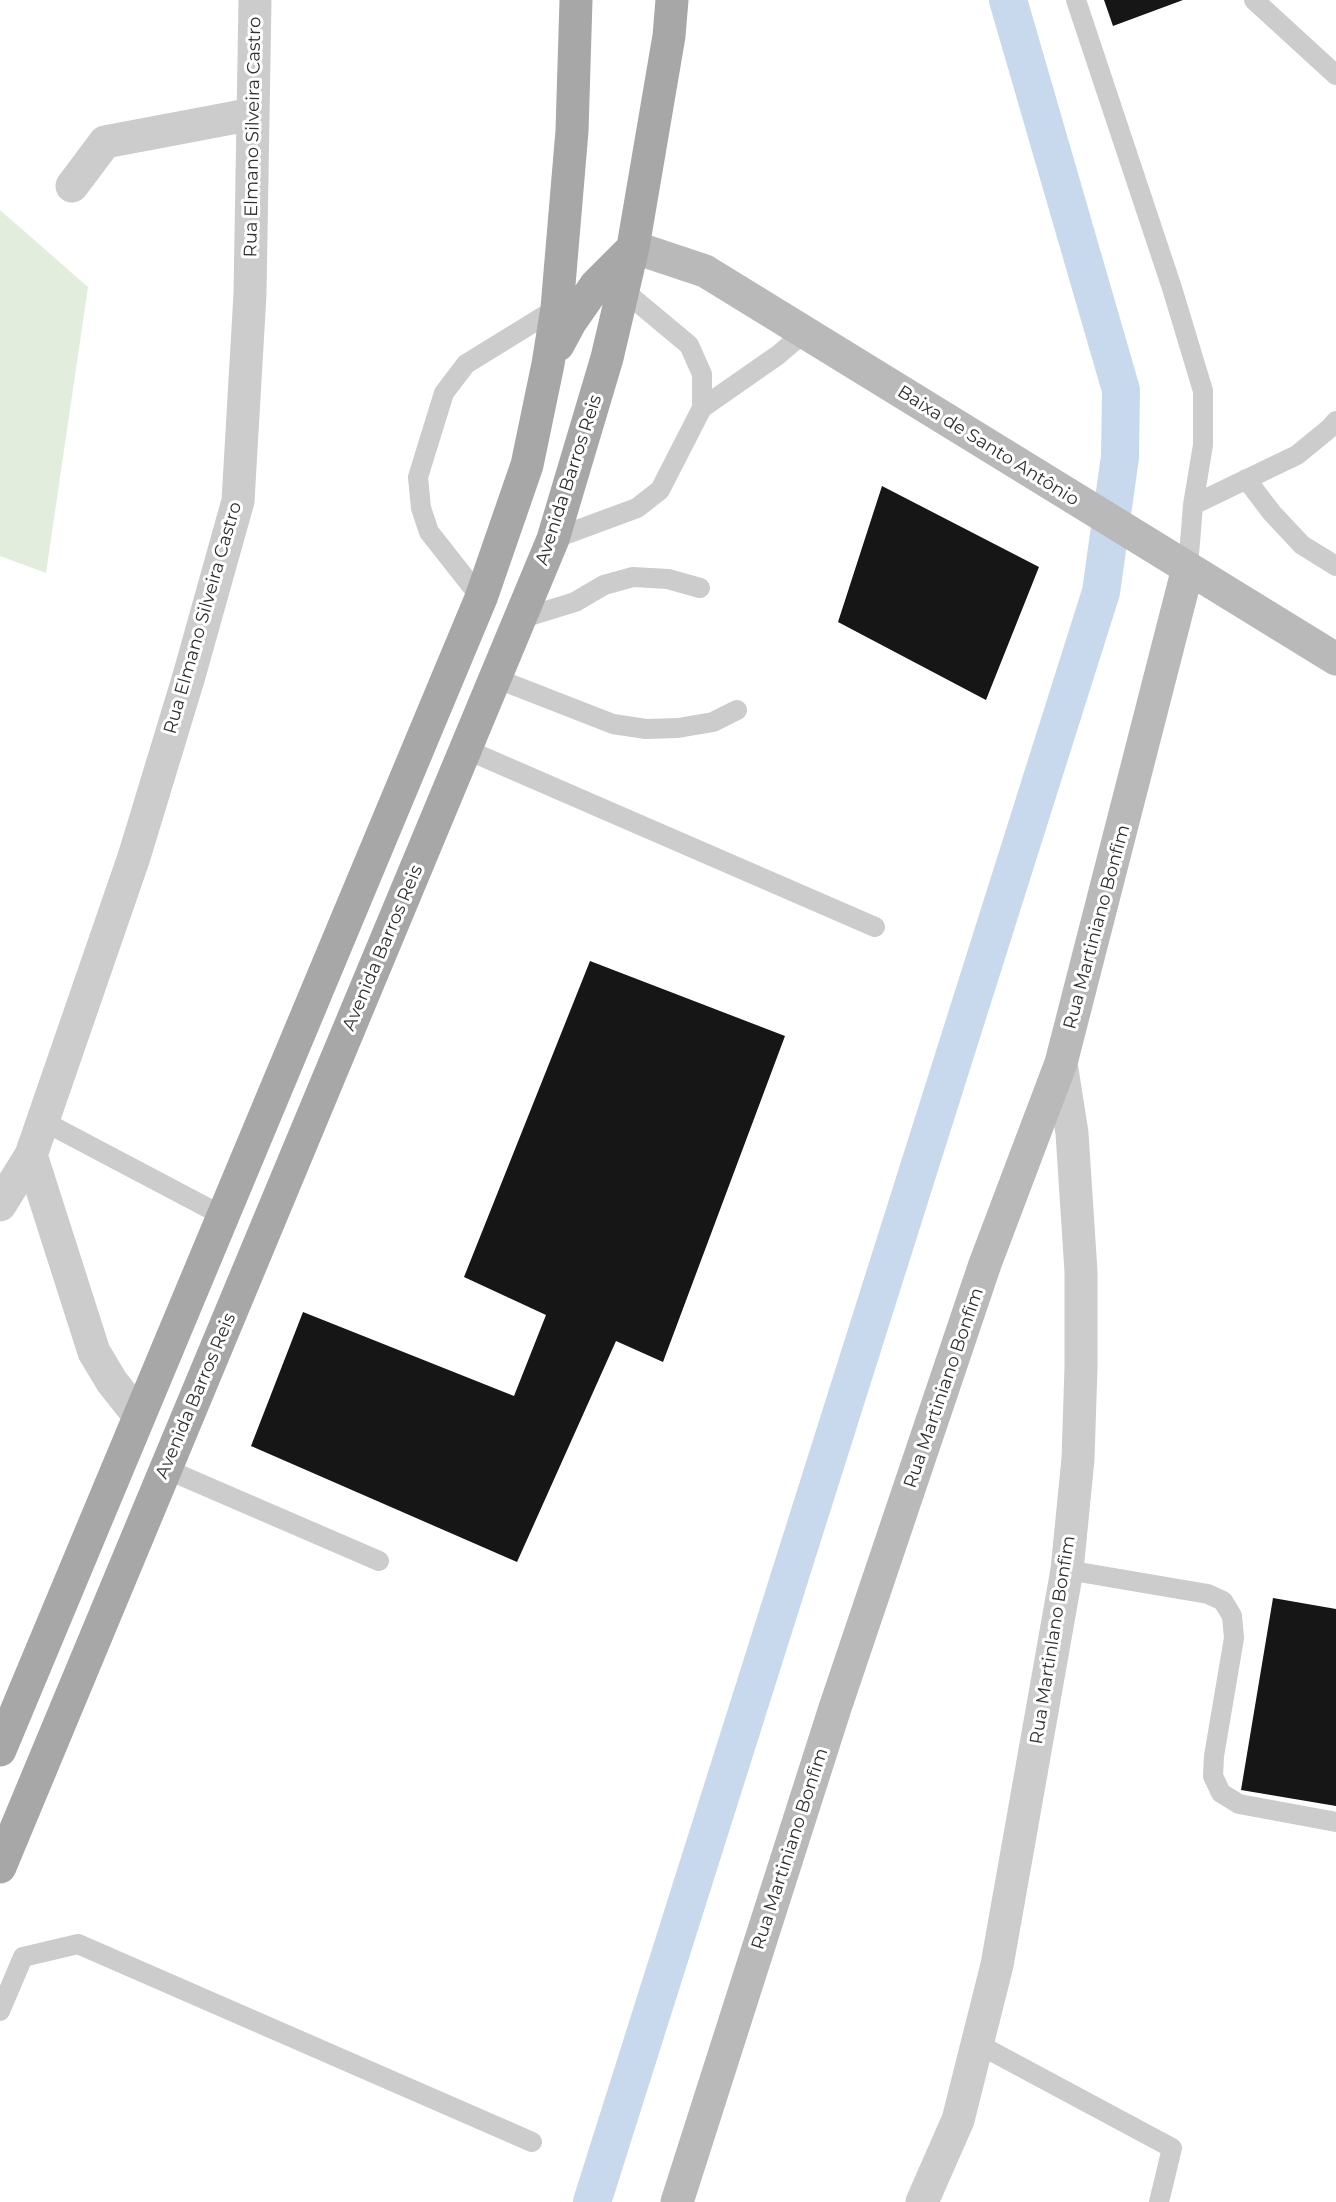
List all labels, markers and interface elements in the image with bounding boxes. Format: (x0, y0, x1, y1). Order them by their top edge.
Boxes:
street label: Rua Elmano Silveira Castro (240, 17, 266, 257)
street label: Baixa de Santo Antônio (893, 381, 1083, 511)
street label: Avenida Barros Reis (531, 392, 607, 568)
street label: Rua Elmano Silveira Castro (159, 499, 247, 737)
street label: Rua Martiniano Bonfim (1059, 822, 1135, 1032)
street label: Avenida Barros Reis (338, 862, 428, 1034)
street label: Rua Martiniano Bonfim (899, 1285, 989, 1491)
street label: Avenida Barros Reis (151, 1310, 241, 1482)
street label: Rua Martinlano Bonfim (1026, 1534, 1080, 1746)
street label: Rua Martiniano Bonfim (747, 1745, 833, 1953)

